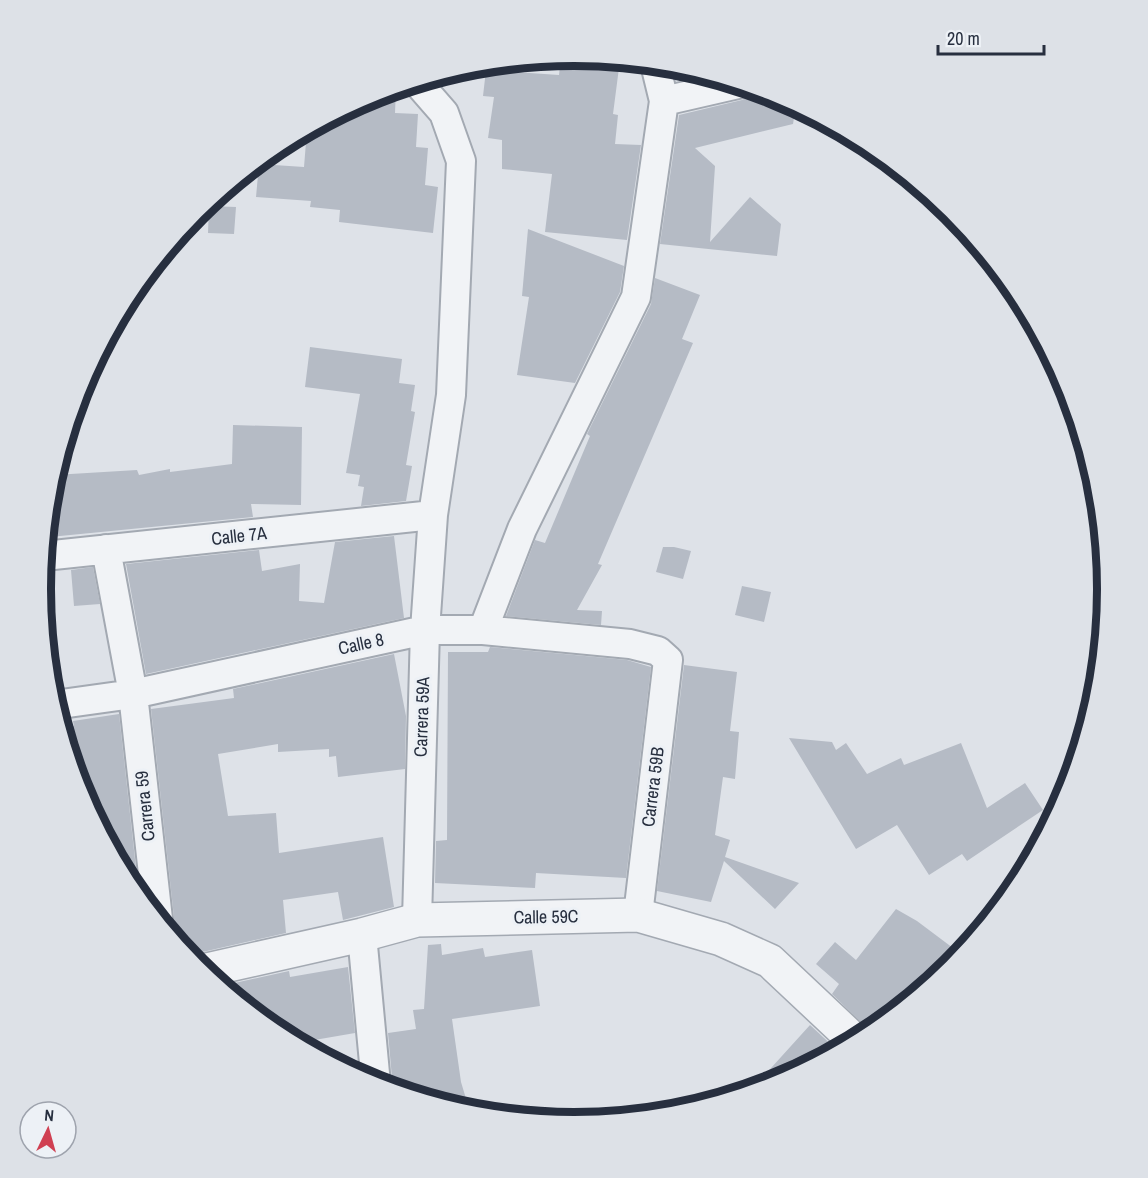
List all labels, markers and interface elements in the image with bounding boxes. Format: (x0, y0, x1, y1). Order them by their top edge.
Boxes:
scale bar (938, 18, 1044, 56)
text: 20 m (947, 26, 980, 51)
street label: Calle 7A (210, 520, 268, 551)
street label: Calle 8 (336, 627, 386, 661)
street label: Carrera 59A (408, 676, 435, 758)
street label: Carrera 59B (635, 745, 670, 828)
street label: Carrera 59 (128, 770, 161, 842)
street label: Calle 59C (513, 903, 579, 930)
north arrow (18, 1100, 78, 1160)
text: N (44, 1104, 55, 1126)

